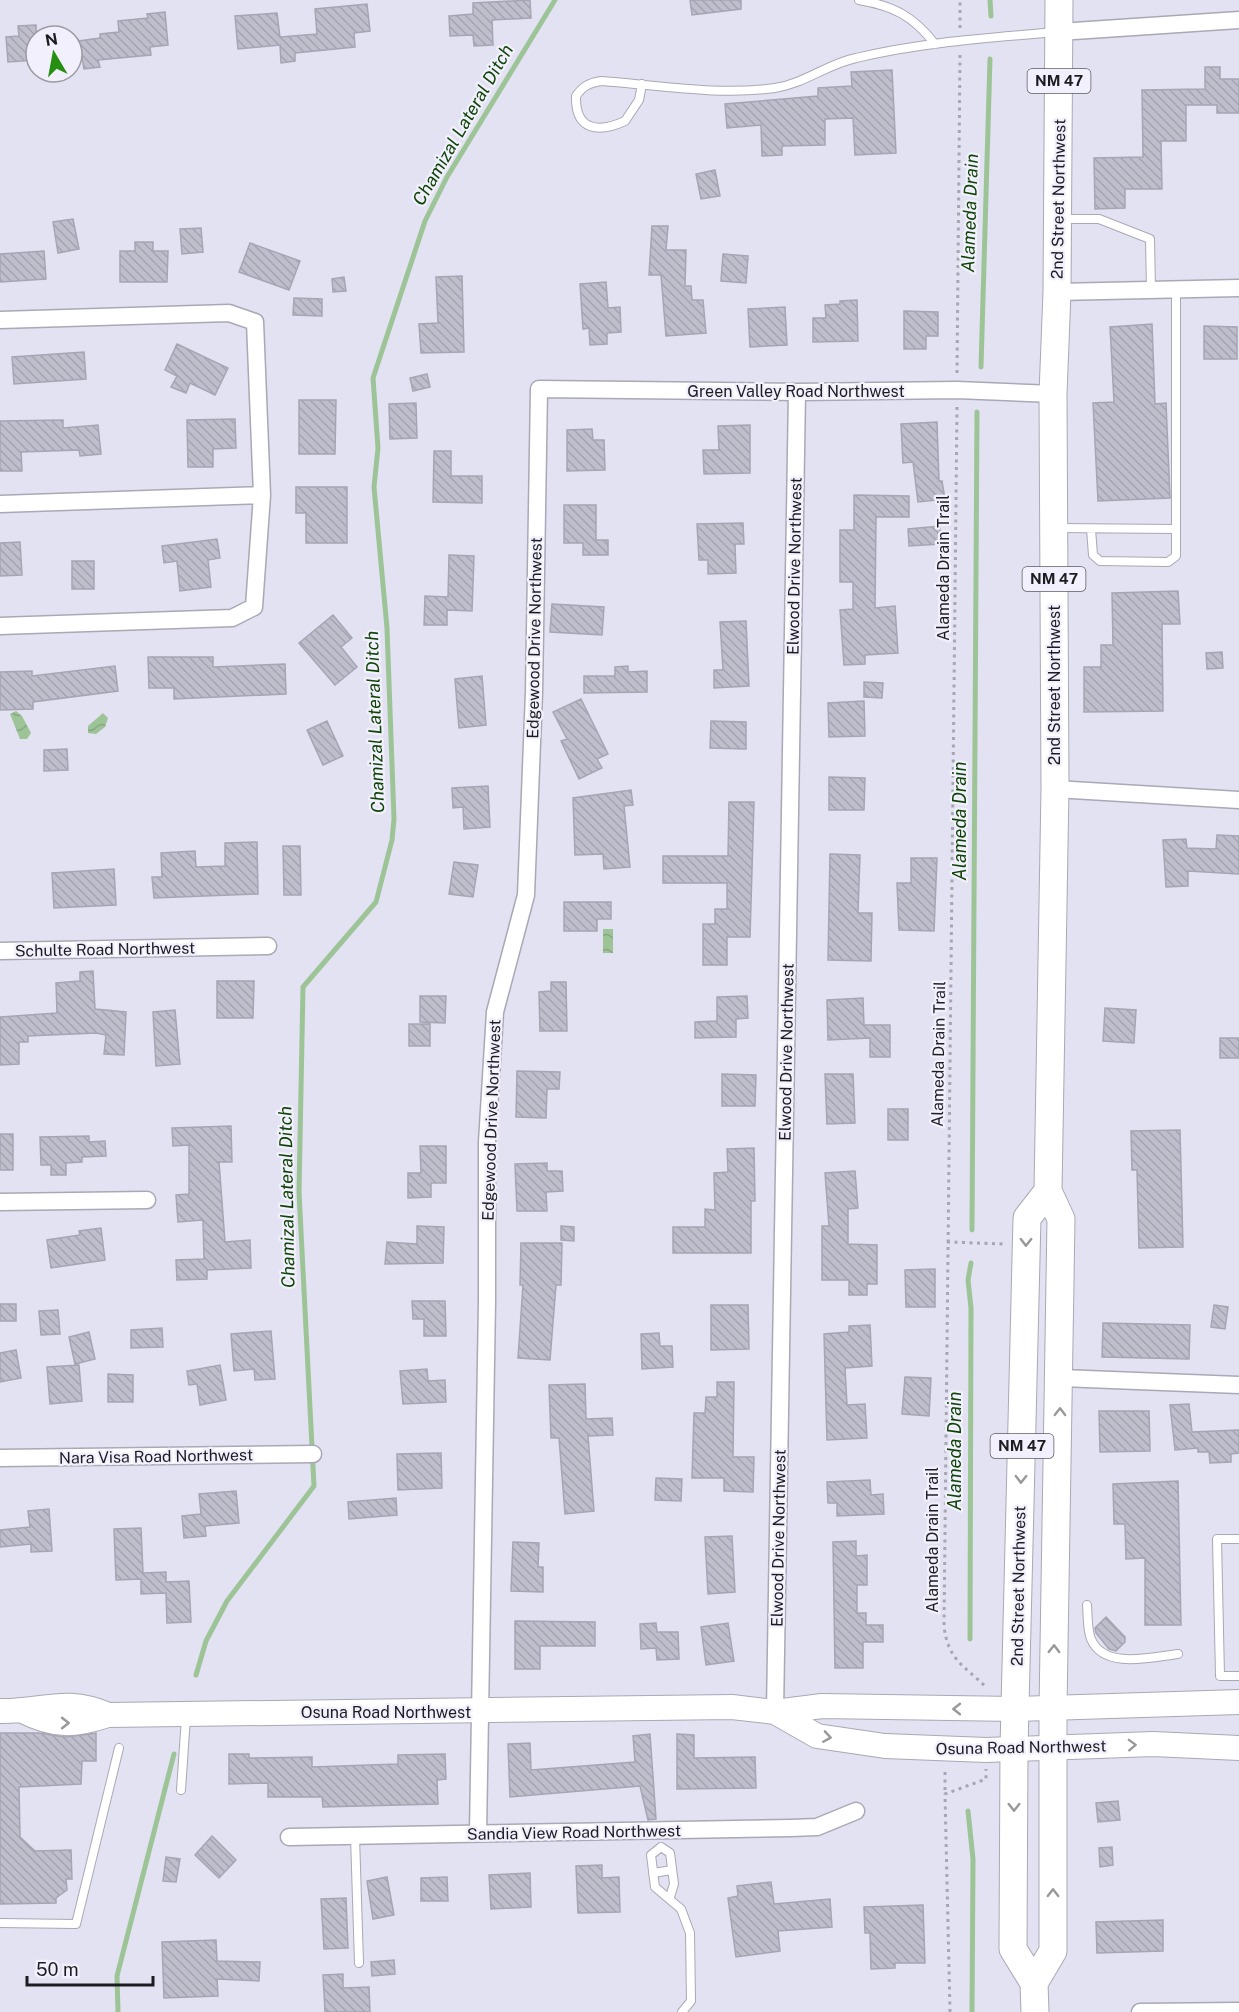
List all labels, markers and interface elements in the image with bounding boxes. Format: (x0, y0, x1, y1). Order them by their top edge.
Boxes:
north arrow (24, 24, 84, 84)
text: N (44, 29, 59, 50)
water label: Chamizal Lateral Ditch (408, 41, 517, 209)
road number: NM 47 (1028, 69, 1090, 93)
street label: 2nd Street Northwest (1048, 119, 1069, 279)
water label: Alameda Drain (957, 153, 982, 273)
street label: Green Valley Road Northwest (687, 382, 905, 401)
street label: Elwood Drive Northwest (783, 477, 806, 655)
street label: Alameda Drain Trail (934, 495, 953, 641)
street label: Edgewood Drive Northwest (523, 537, 546, 739)
road number: NM 47 (1022, 567, 1086, 591)
street label: 2nd Street Northwest (1045, 605, 1064, 765)
water label: Chamizal Lateral Ditch (361, 631, 388, 814)
water label: Alameda Drain (949, 762, 970, 880)
street label: Schulte Road Northwest (15, 938, 195, 961)
street label: Elwood Drive Northwest (775, 963, 798, 1141)
street label: Alameda Drain Trail (928, 981, 949, 1127)
street label: Edgewood Drive Northwest (478, 1019, 505, 1221)
water label: Chamizal Lateral Ditch (274, 1106, 299, 1288)
one-way arrow (1020, 1237, 1033, 1246)
water label: Alameda Drain (944, 1392, 965, 1510)
one-way arrow (1054, 1408, 1066, 1417)
road number: NM 47 (990, 1434, 1054, 1458)
street label: Nara Visa Road Northwest (59, 1445, 253, 1468)
street label: Elwood Drive Northwest (767, 1449, 790, 1627)
street label: Alameda Drain Trail (923, 1467, 942, 1613)
one-way arrow (1015, 1474, 1027, 1483)
street label: 2nd Street Northwest (1008, 1506, 1029, 1666)
one-way arrow (1048, 1645, 1061, 1654)
street label: Osuna Road Northwest (301, 1703, 471, 1722)
one-way arrow (952, 1703, 961, 1716)
one-way arrow (60, 1717, 69, 1729)
one-way arrow (822, 1731, 832, 1743)
street label: Osuna Road Northwest (936, 1737, 1106, 1758)
one-way arrow (1128, 1738, 1137, 1751)
one-way arrow (1008, 1802, 1020, 1811)
street label: Sandia View Road Northwest (467, 1821, 681, 1844)
one-way arrow (1047, 1888, 1059, 1897)
scale bar (27, 1949, 153, 1987)
text: 50 m (36, 1959, 79, 1980)

